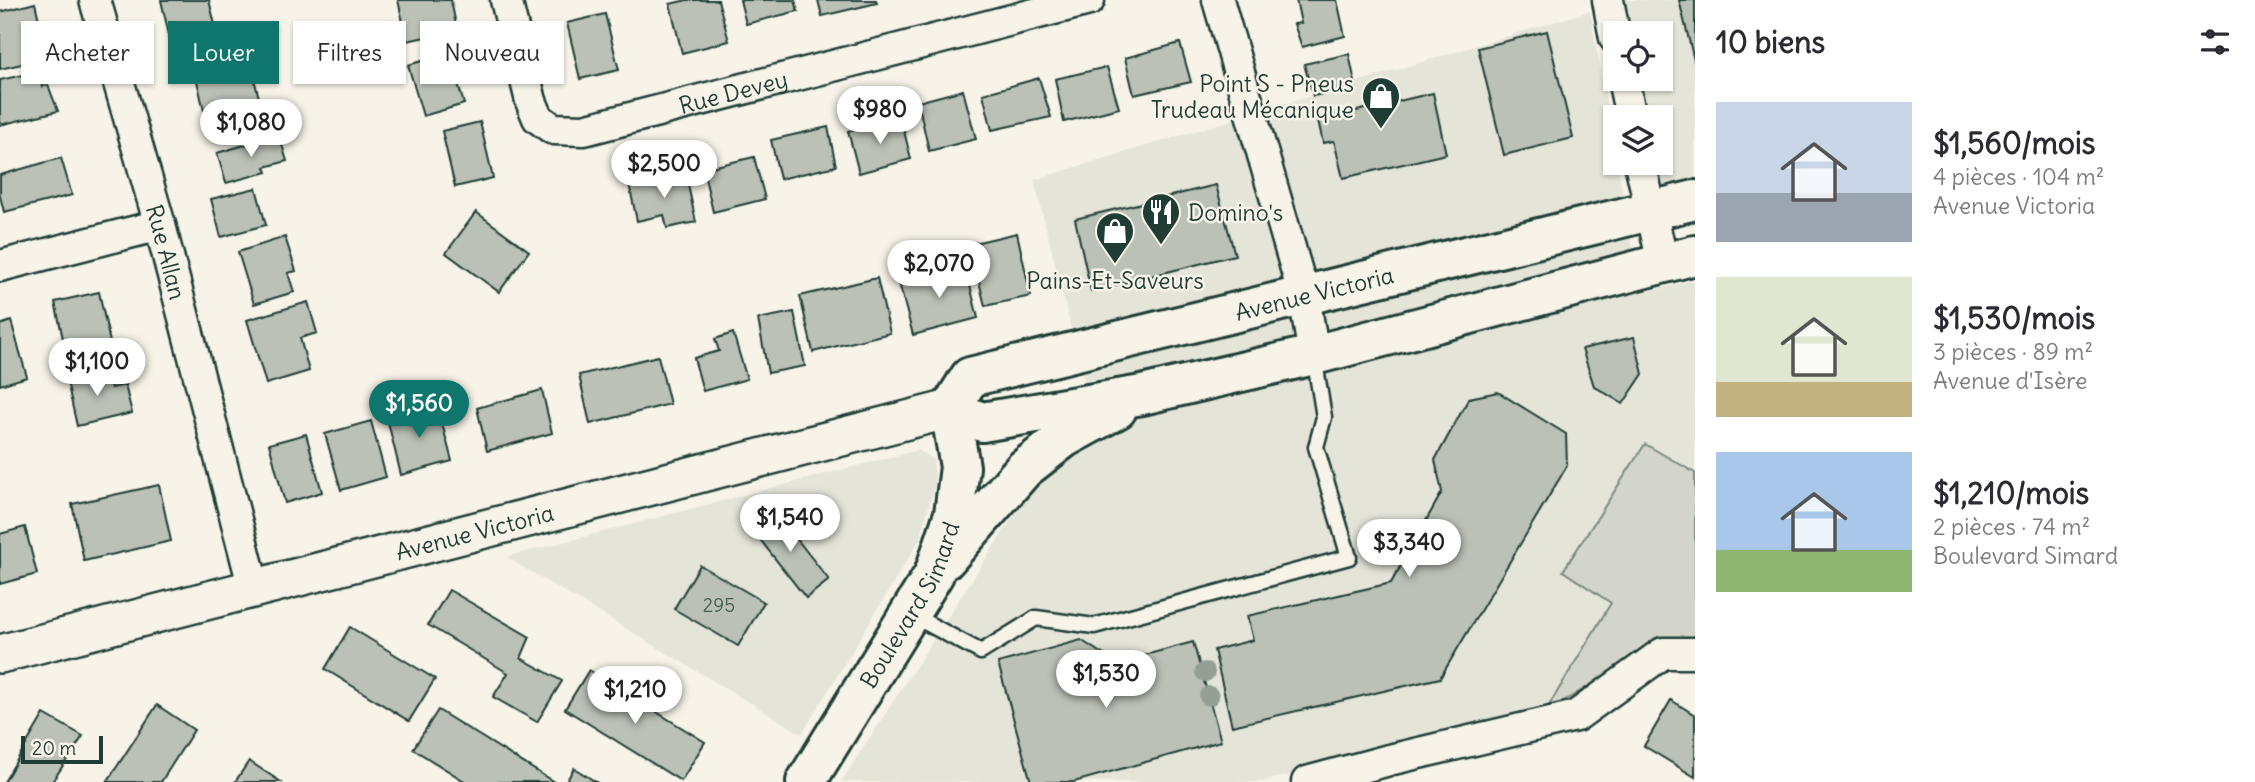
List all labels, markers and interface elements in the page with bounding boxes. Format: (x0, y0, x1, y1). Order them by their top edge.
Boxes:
chip: Acheter (21, 21, 154, 84)
chip: Louer (168, 21, 279, 84)
chip: Filtres (293, 21, 406, 84)
chip: Nouveau (420, 21, 564, 84)
map controls (1603, 21, 1673, 175)
button: locate (1603, 21, 1673, 91)
text: 10 biens (1716, 23, 1825, 61)
icon: filters (2196, 23, 2234, 61)
street label: Rue Devey (676, 64, 790, 120)
place label: Point S - Pneus Trudeau Mécanique (1151, 69, 1354, 124)
shop icon: Point S - Pneus Trudeau Mécanique (1360, 75, 1402, 130)
pin: $980 (839, 86, 921, 146)
text: $980 (853, 94, 907, 123)
pin: $1,080 (194, 100, 308, 159)
button: layers (1603, 105, 1673, 175)
text: $1,080 (216, 107, 286, 136)
text: $1,560/mois (1933, 124, 2095, 162)
icon: home (1772, 130, 1856, 214)
pin: $2,500 (607, 140, 721, 200)
text: $2,500 (627, 148, 701, 177)
text: 4 pièces · 104 m² (1933, 162, 2104, 191)
restaurant icon: Domino's (1140, 191, 1182, 246)
text: Avenue Victoria (1933, 191, 2095, 220)
place label: Domino's (1188, 198, 1283, 227)
street label: Rue Allan (140, 201, 193, 303)
shop icon: Pains-Et-Saveurs (1094, 210, 1136, 265)
pin: $2,070 (882, 240, 996, 300)
text: $2,070 (903, 248, 975, 277)
street label: Avenue Victoria (1232, 260, 1396, 326)
place label: Pains-Et-Saveurs (1026, 266, 1204, 295)
text: $1,530/mois (1933, 299, 2095, 337)
icon: home (1772, 305, 1856, 389)
text: 3 pièces · 89 m² (1933, 337, 2093, 366)
pin: $1,100 (40, 338, 154, 398)
text: $1,100 (65, 346, 129, 375)
text: Avenue d'Isère (1933, 366, 2087, 395)
pin: $1,560 (362, 380, 476, 440)
text: $1,560 (385, 388, 453, 417)
text: $1,210/mois (1933, 474, 2089, 512)
icon: home (1772, 480, 1856, 564)
pin: $1,540 (733, 494, 847, 554)
street label: Avenue Victoria (392, 497, 557, 566)
text: $1,540 (756, 502, 824, 531)
text: 2 pièces · 74 m² (1933, 512, 2090, 541)
street label: Boulevard Simard (853, 518, 965, 693)
pin: $3,340 (1352, 520, 1466, 579)
text: $3,340 (1373, 527, 1445, 556)
text: Boulevard Simard (1933, 541, 2118, 570)
house number: 295 (703, 593, 735, 617)
pin: $1,530 (1049, 650, 1163, 710)
text: $1,530 (1072, 658, 1140, 687)
pin: $1,210 (578, 666, 692, 726)
text: $1,210 (603, 674, 667, 703)
scale bar (21, 733, 103, 765)
text: 20 m (32, 736, 76, 760)

